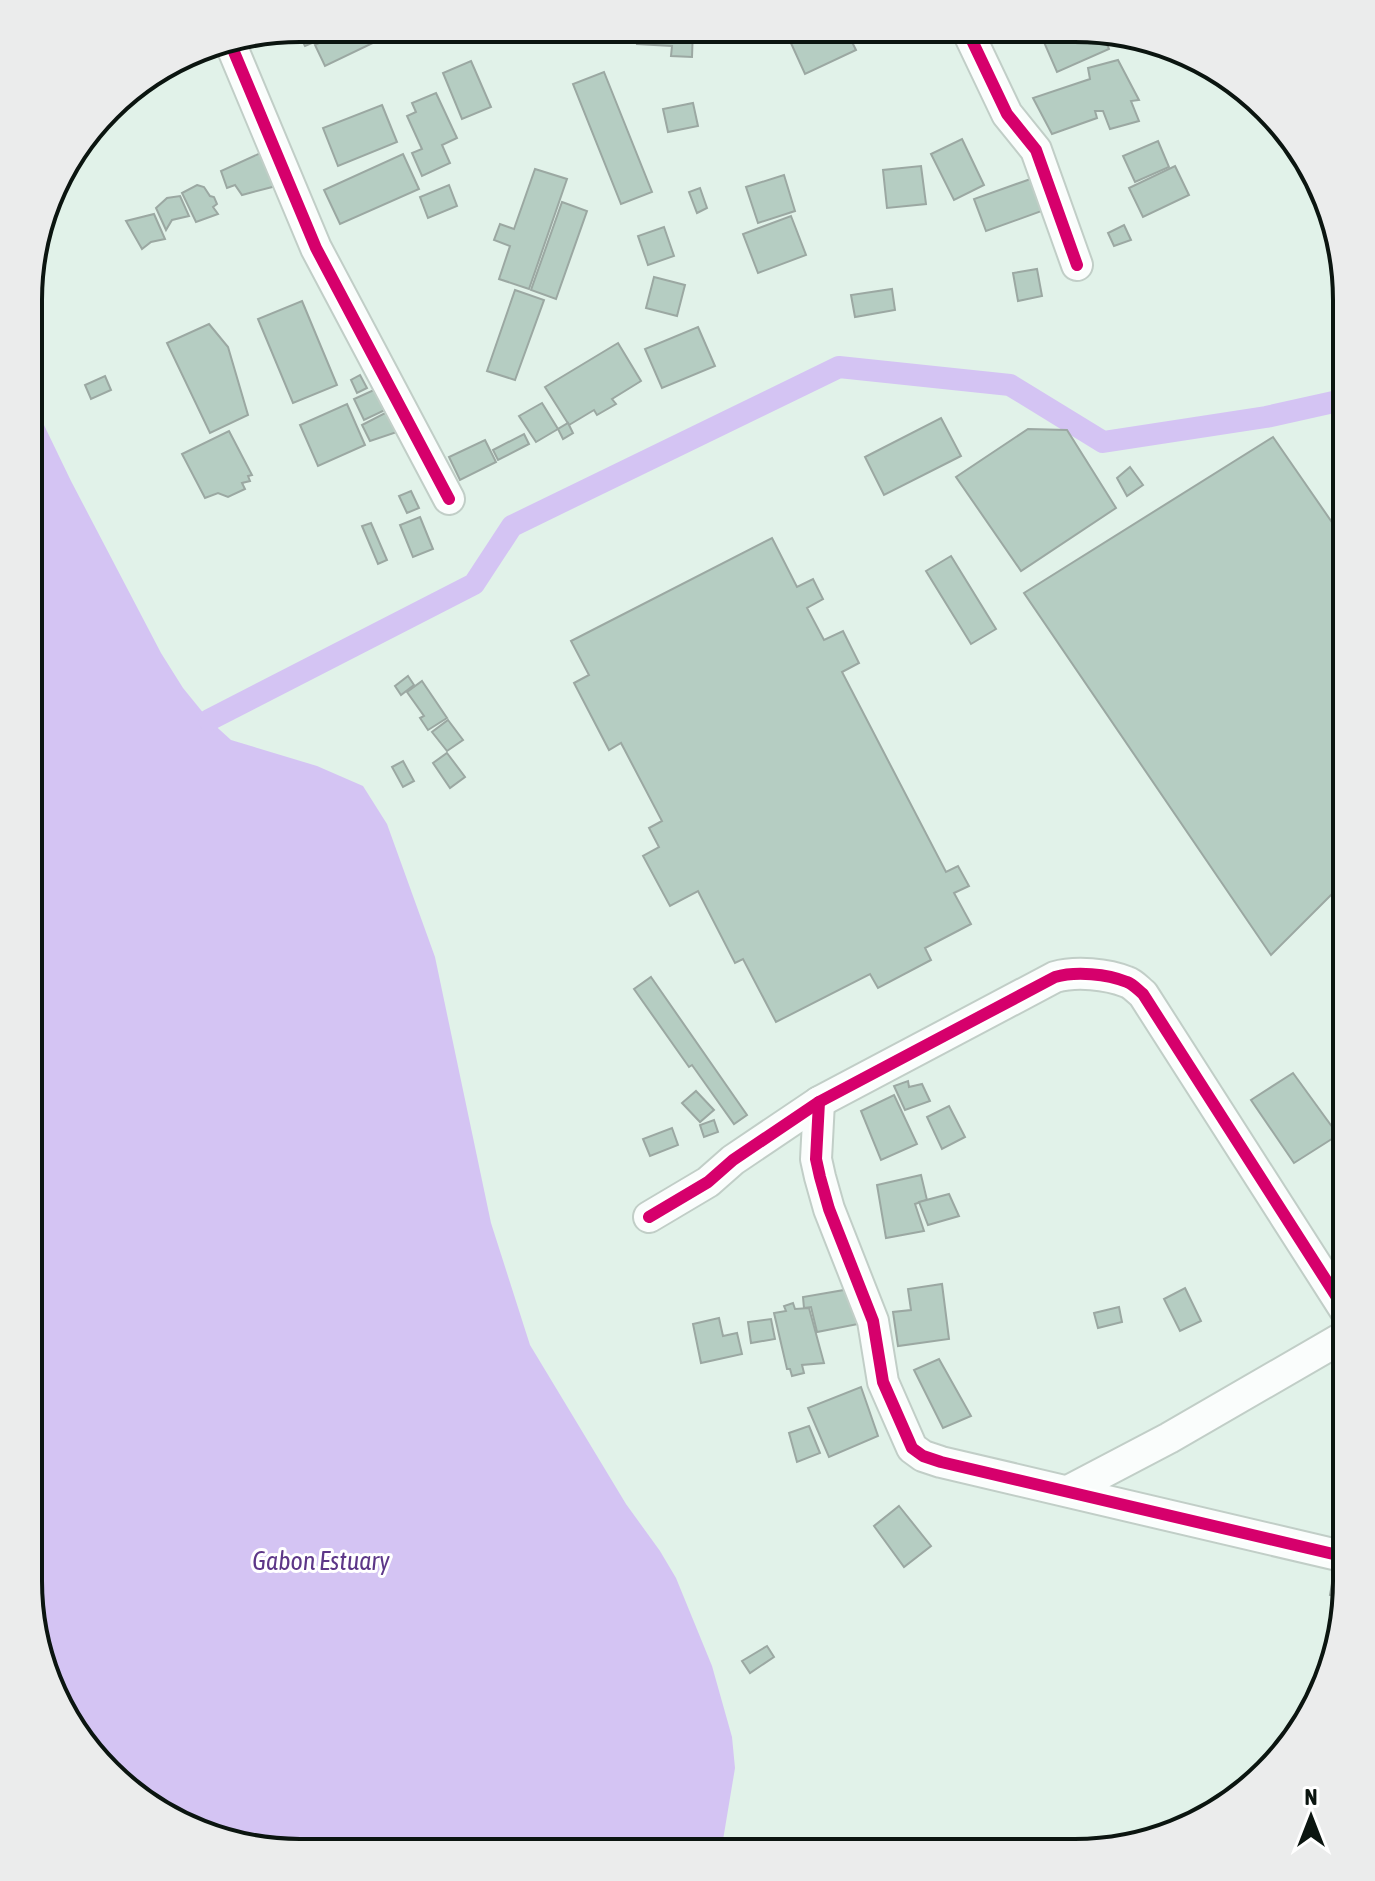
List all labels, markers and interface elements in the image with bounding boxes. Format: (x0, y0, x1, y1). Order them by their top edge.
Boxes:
water label: Gabon Estuary (252, 1546, 390, 1576)
north arrow (1271, 1777, 1351, 1857)
text: N (1305, 1784, 1317, 1810)

